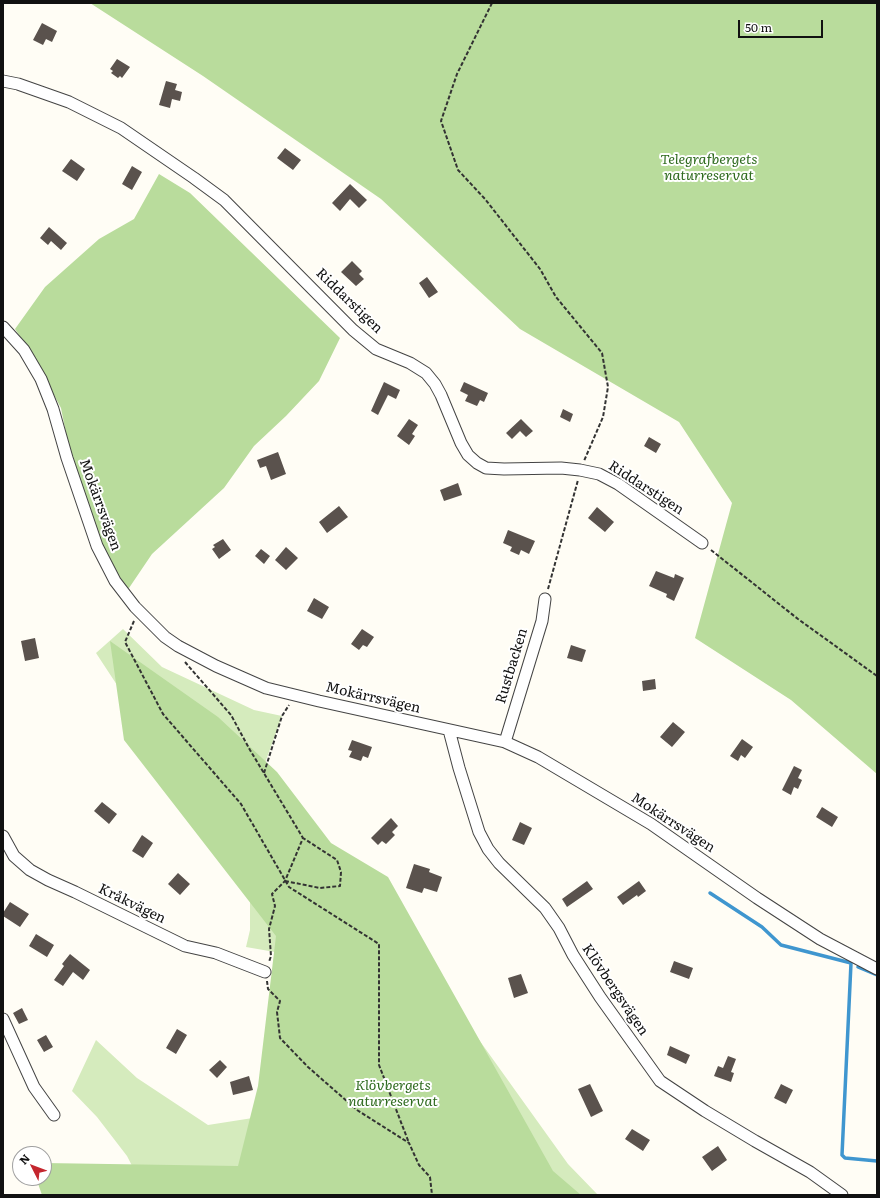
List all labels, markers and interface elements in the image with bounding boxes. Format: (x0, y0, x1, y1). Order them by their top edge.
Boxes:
scale bar (740, 12, 825, 38)
text: 50 m (745, 18, 772, 36)
park label: Telegrafbergets naturreservat (660, 152, 758, 184)
street label: Riddarstigen (312, 265, 386, 337)
street label: Mokärrsvägen (76, 457, 124, 553)
street label: Riddarstigen (605, 457, 687, 519)
street label: Rustbacken (493, 626, 531, 706)
street label: Mokärrsvägen (324, 679, 422, 717)
street label: Mokärrsvägen (628, 790, 718, 856)
street label: Kråkvägen (96, 881, 168, 927)
street label: Klövbergsvägen (578, 941, 652, 1039)
park label: Klövbergets naturreservat (348, 1078, 438, 1110)
north arrow (12, 1146, 52, 1186)
text: N (15, 1150, 33, 1167)

